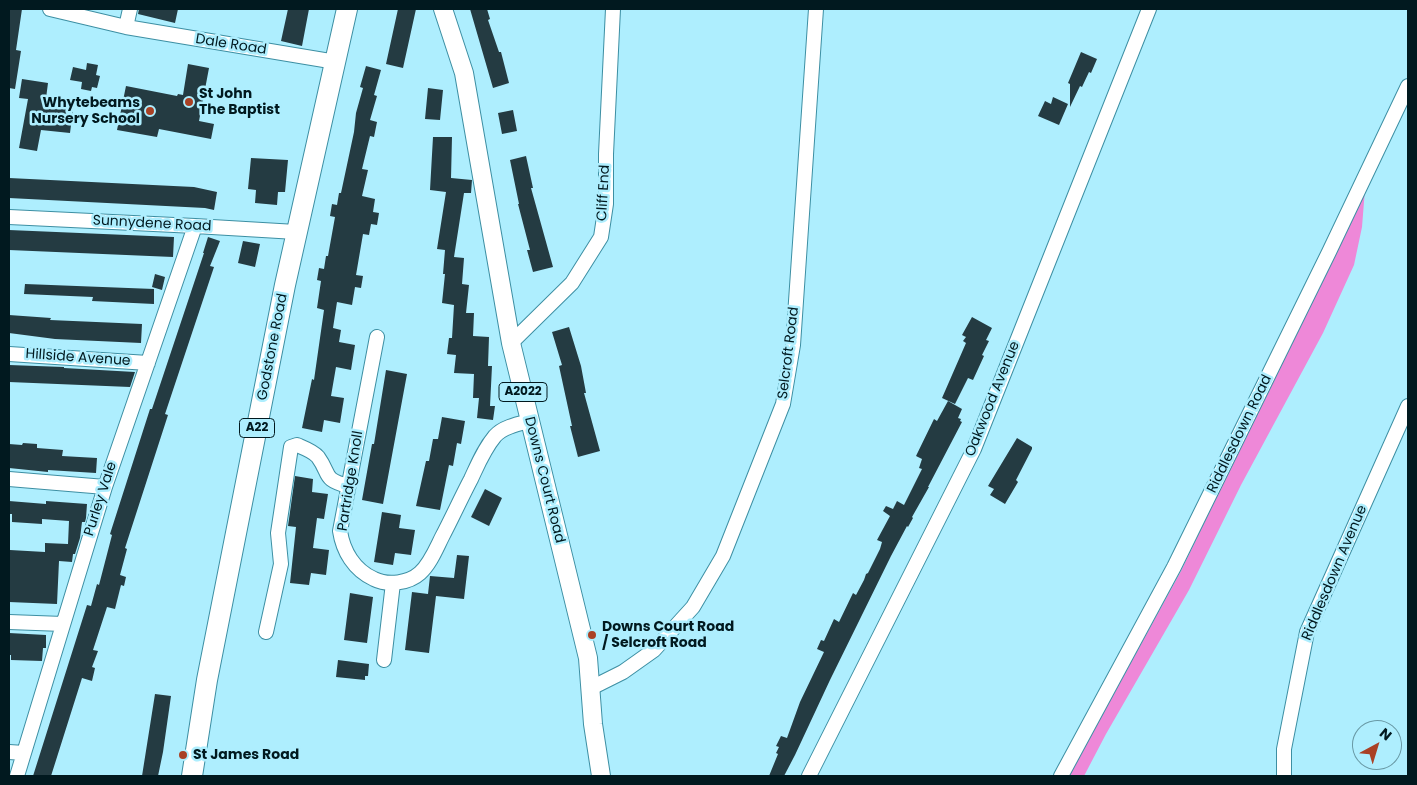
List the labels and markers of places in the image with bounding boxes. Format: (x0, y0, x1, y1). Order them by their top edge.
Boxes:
place label: St John The Baptist (199, 86, 280, 118)
place label: Whytebeams Nursery School (31, 95, 140, 128)
marker: St John The Baptist (183, 96, 195, 108)
marker: Whytebeams Nursery School (144, 105, 156, 117)
place label: Downs Court Road / Selcroft Road (602, 619, 734, 652)
marker: Downs Court Road / Selcroft Road (586, 629, 598, 641)
place label: St James Road (193, 747, 299, 763)
marker: St James Road (177, 749, 189, 761)

